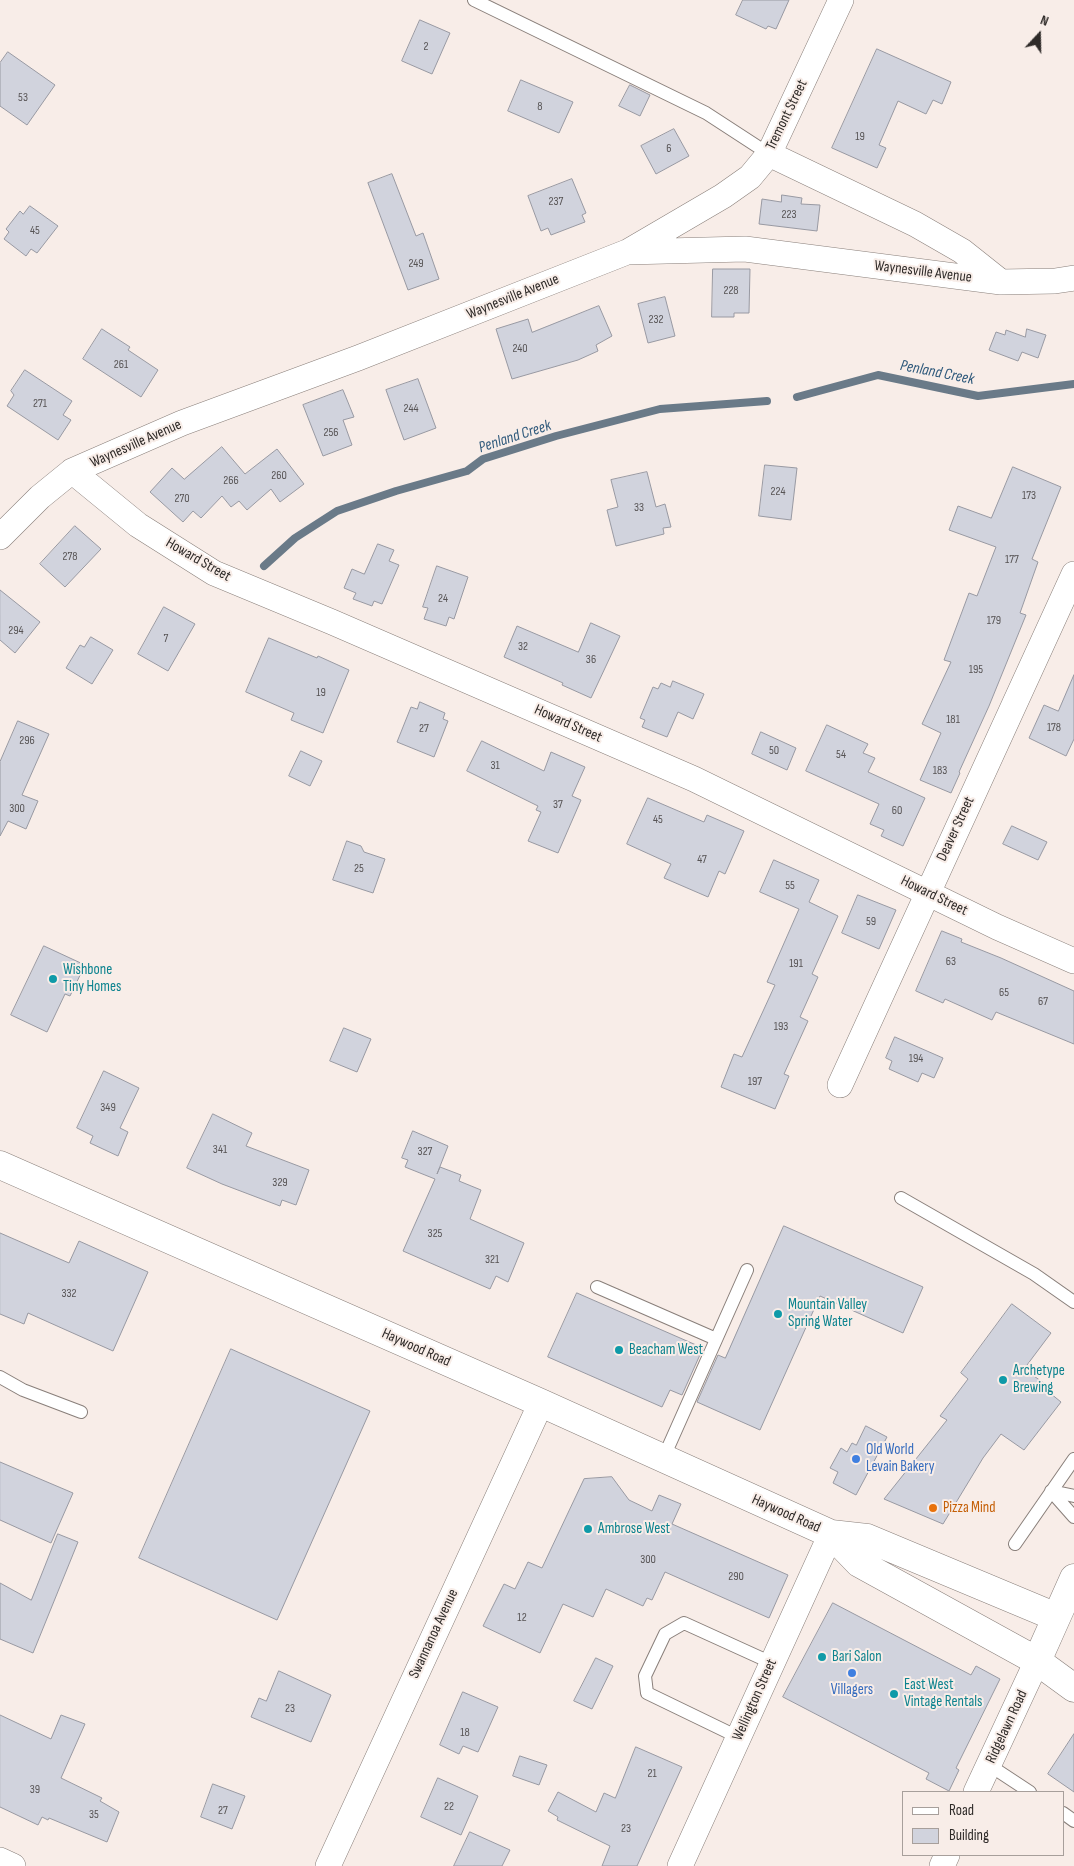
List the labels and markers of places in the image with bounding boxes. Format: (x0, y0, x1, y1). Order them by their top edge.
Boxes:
place label: Wishbone Tiny Homes (63, 961, 121, 996)
marker: Wishbone Tiny Homes (47, 973, 59, 985)
place label: Mountain Valley Spring Water (788, 1296, 867, 1331)
marker: Mountain Valley Spring Water (772, 1308, 784, 1320)
place label: Beacham West (629, 1341, 703, 1359)
marker: Beacham West (613, 1344, 625, 1356)
place label: Archetype Brewing (1013, 1362, 1065, 1397)
marker: Archetype Brewing (997, 1374, 1009, 1386)
place label: Old World Levain Bakery (866, 1441, 934, 1476)
marker: Old World Levain Bakery (850, 1453, 862, 1465)
place label: Pizza Mind (943, 1499, 995, 1517)
marker: Pizza Mind (927, 1502, 939, 1514)
place label: Ambrose West (598, 1520, 670, 1538)
marker: Ambrose West (582, 1523, 594, 1535)
place label: Bari Salon (832, 1648, 882, 1666)
marker: Bari Salon (816, 1651, 828, 1663)
marker: Villagers (846, 1667, 858, 1679)
place label: East West Vintage Rentals (904, 1676, 982, 1711)
place label: Villagers (831, 1681, 873, 1699)
marker: East West Vintage Rentals (888, 1688, 900, 1700)

